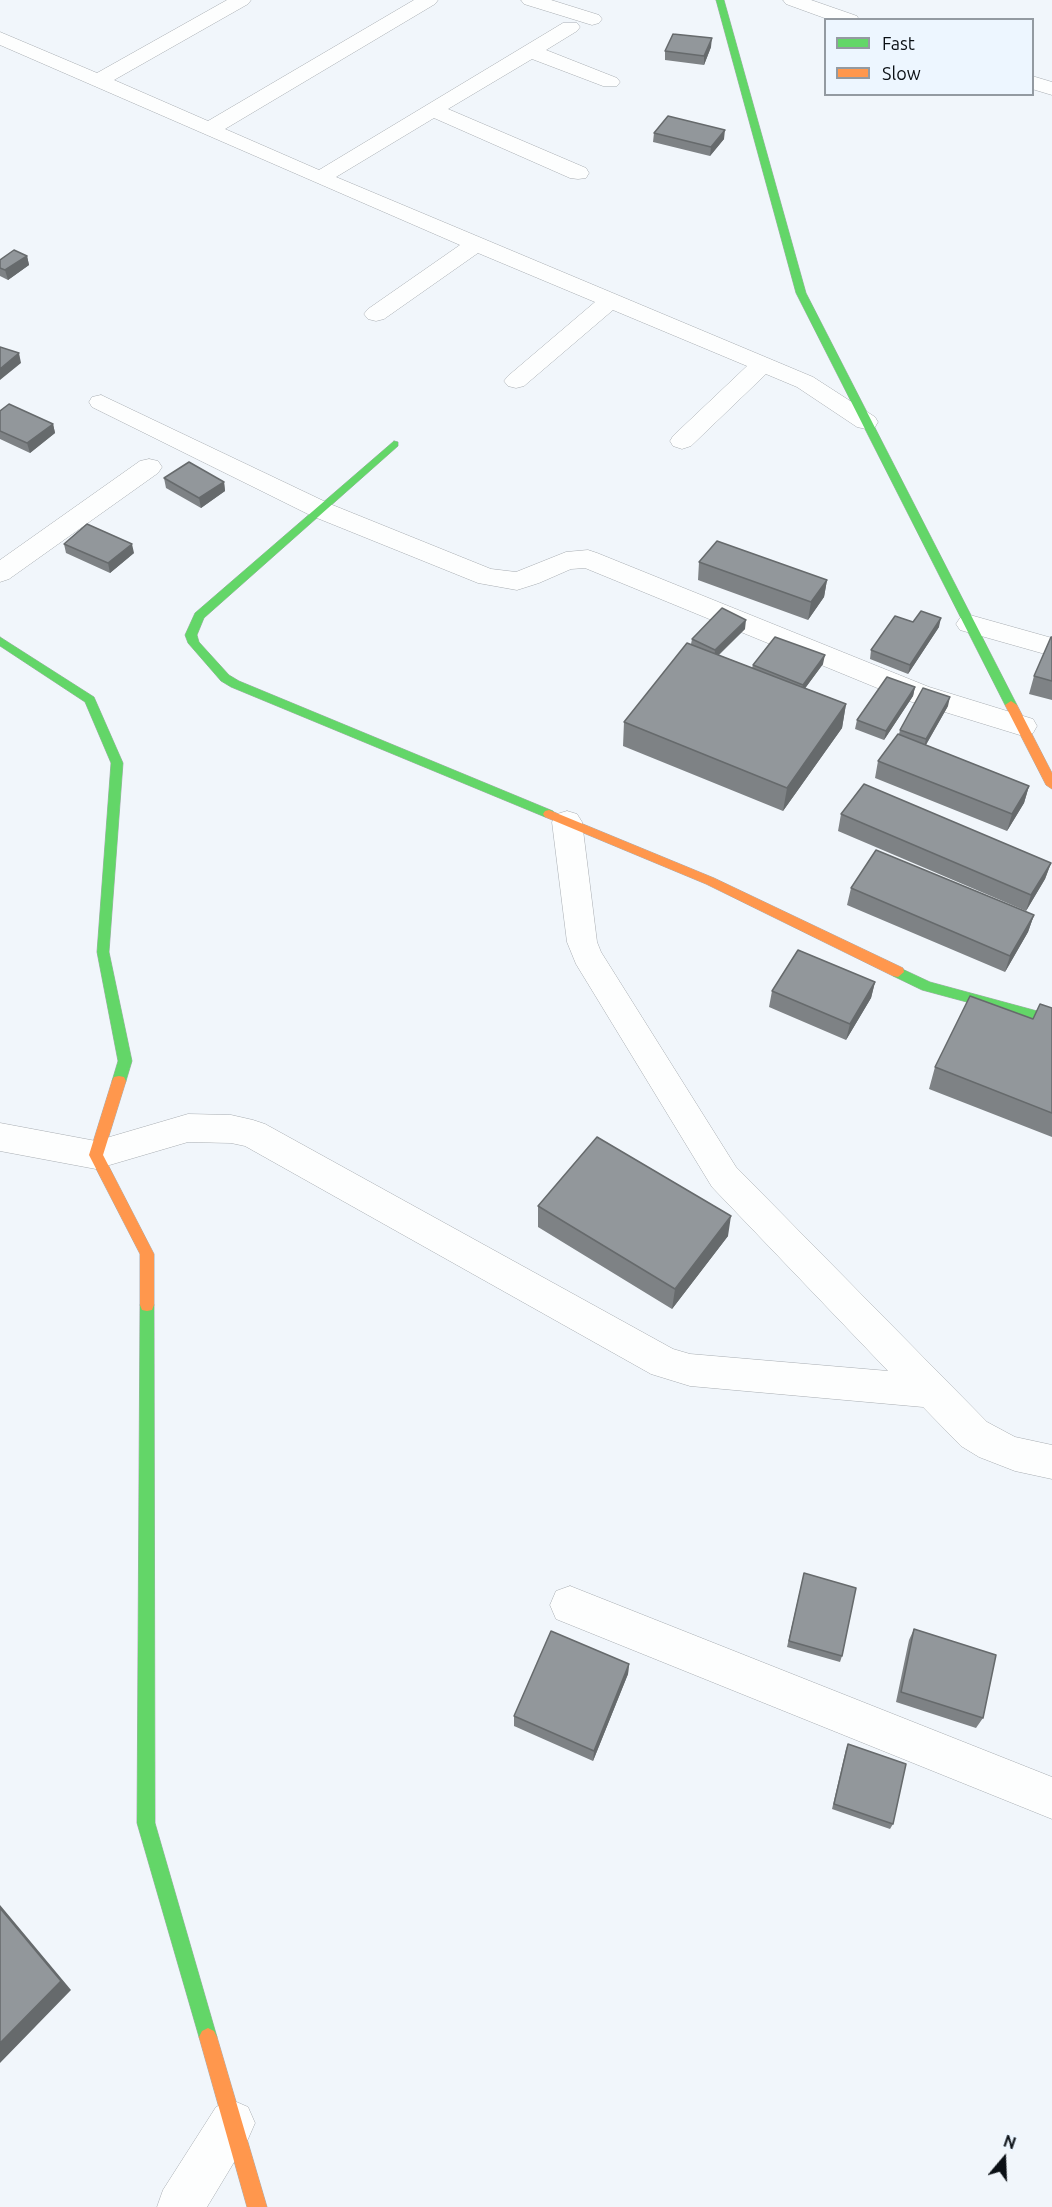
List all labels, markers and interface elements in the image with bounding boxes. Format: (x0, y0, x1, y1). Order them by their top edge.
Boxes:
legend (824, 18, 1034, 96)
text: Fast (882, 33, 915, 53)
text: Slow (882, 63, 921, 83)
north arrow (974, 2129, 1034, 2189)
text: N (1001, 2132, 1018, 2152)

